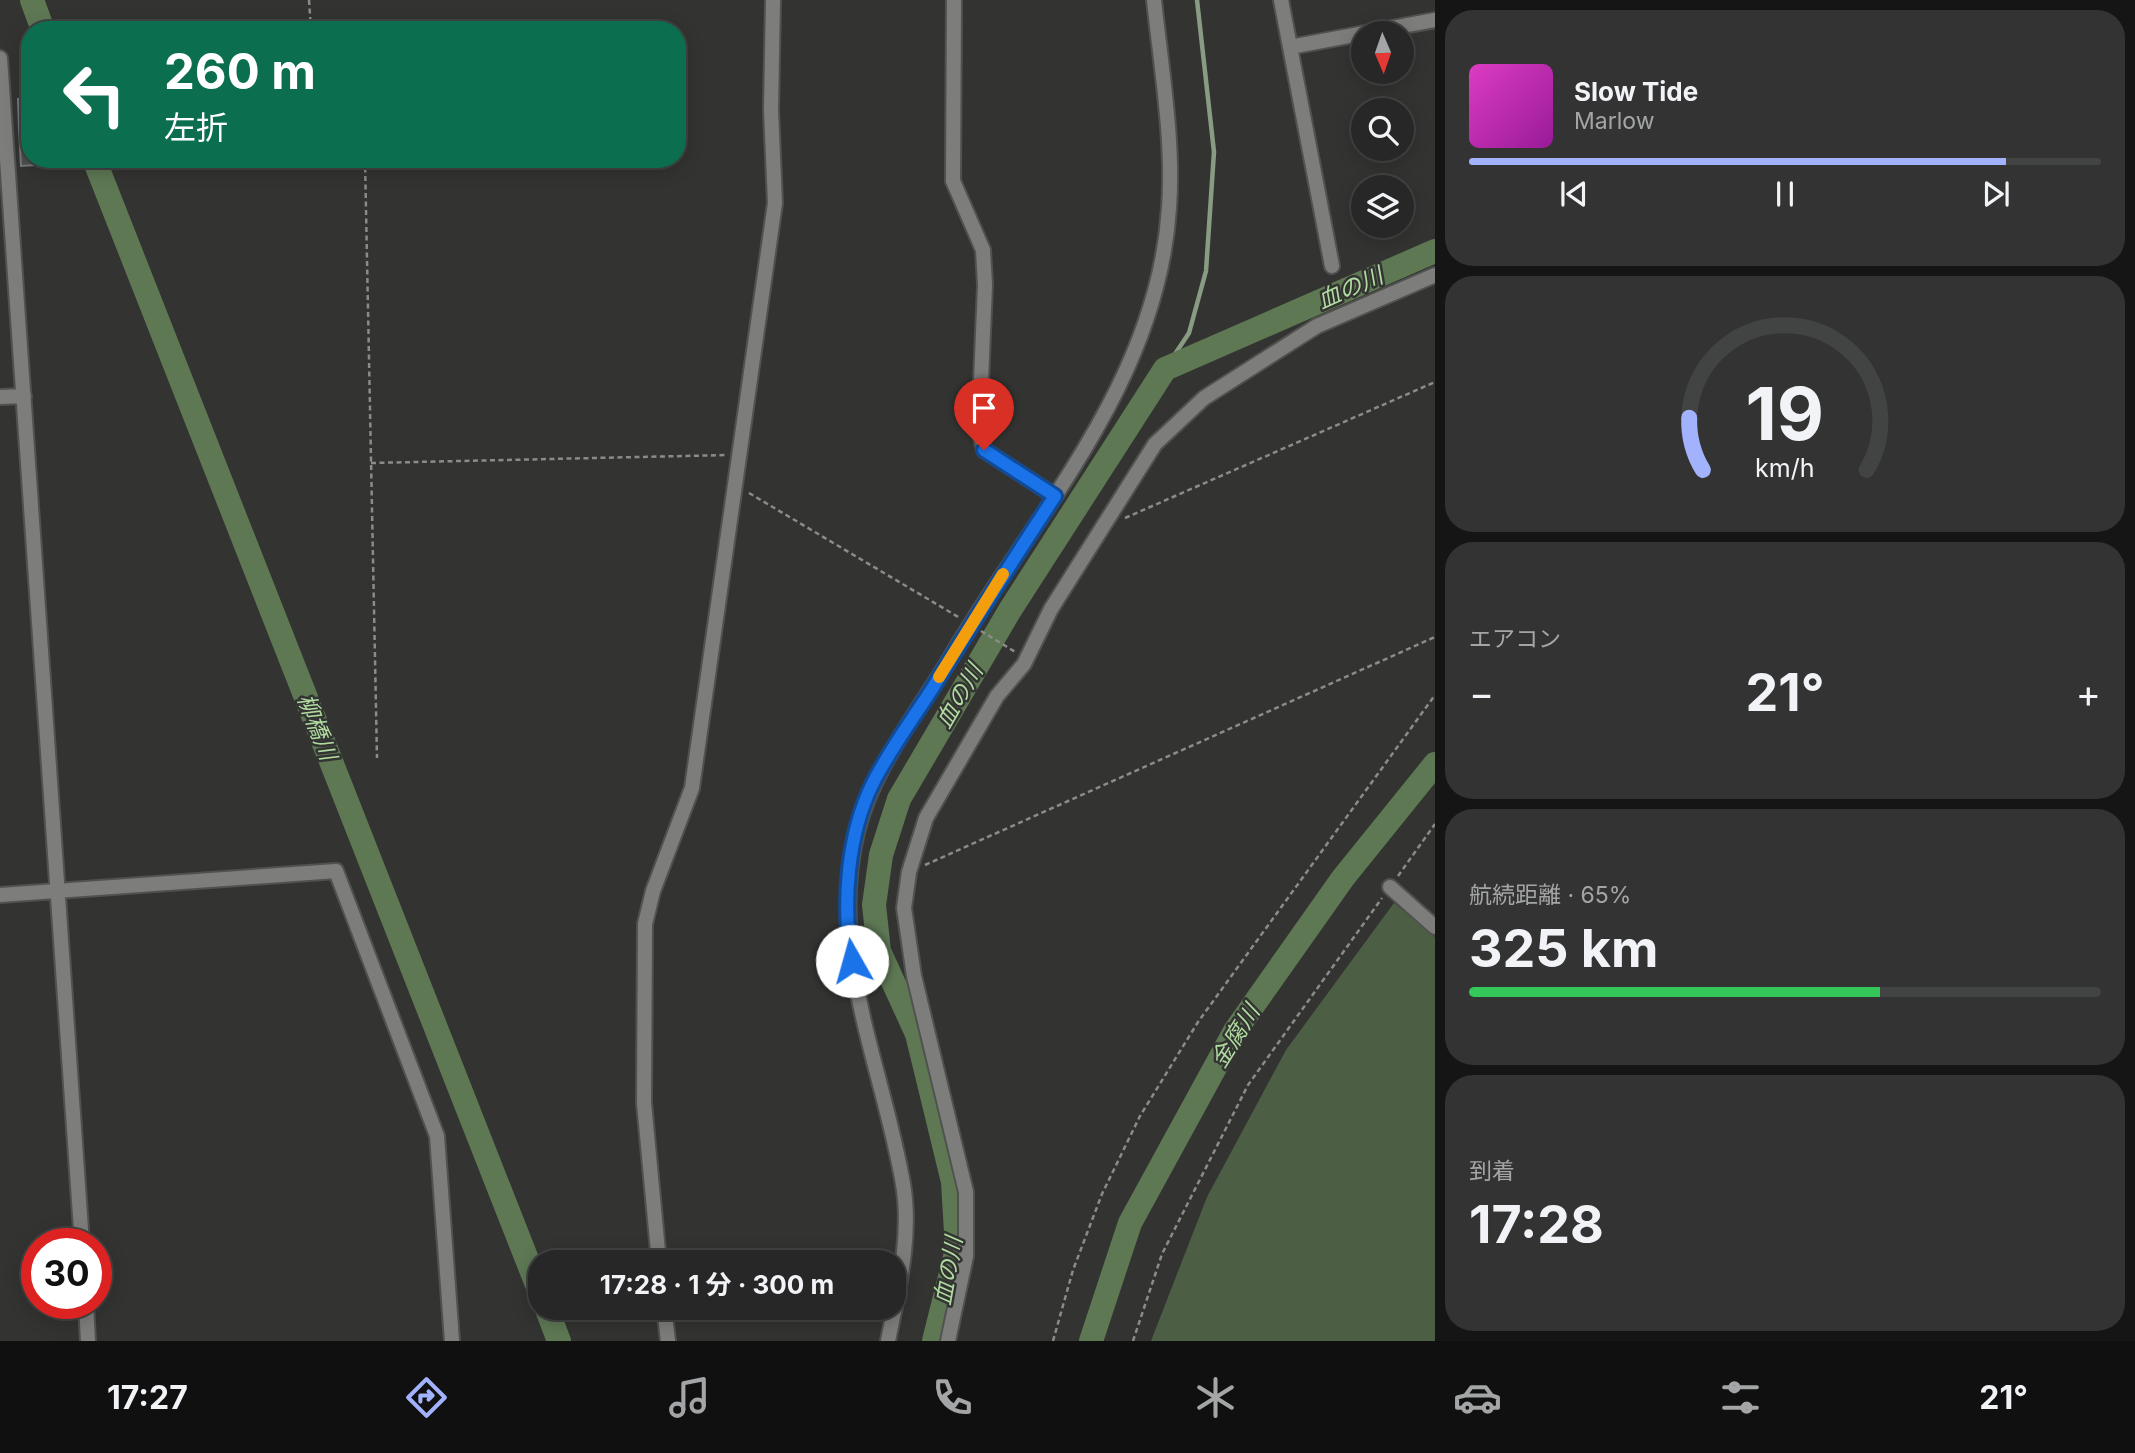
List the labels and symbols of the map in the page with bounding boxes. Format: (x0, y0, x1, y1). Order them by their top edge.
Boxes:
north arrow (1351, 21, 1414, 84)
water label: 血の川 (1313, 260, 1390, 315)
pin (954, 378, 1014, 450)
water label: 血の川 (930, 657, 990, 733)
water label: 柳橋川 (292, 690, 344, 767)
position arrow (815, 924, 889, 998)
water label: 金腐川 (1205, 997, 1267, 1073)
speed limit sign: 30 (21, 1228, 112, 1319)
water label: 血の川 (928, 1232, 968, 1307)

